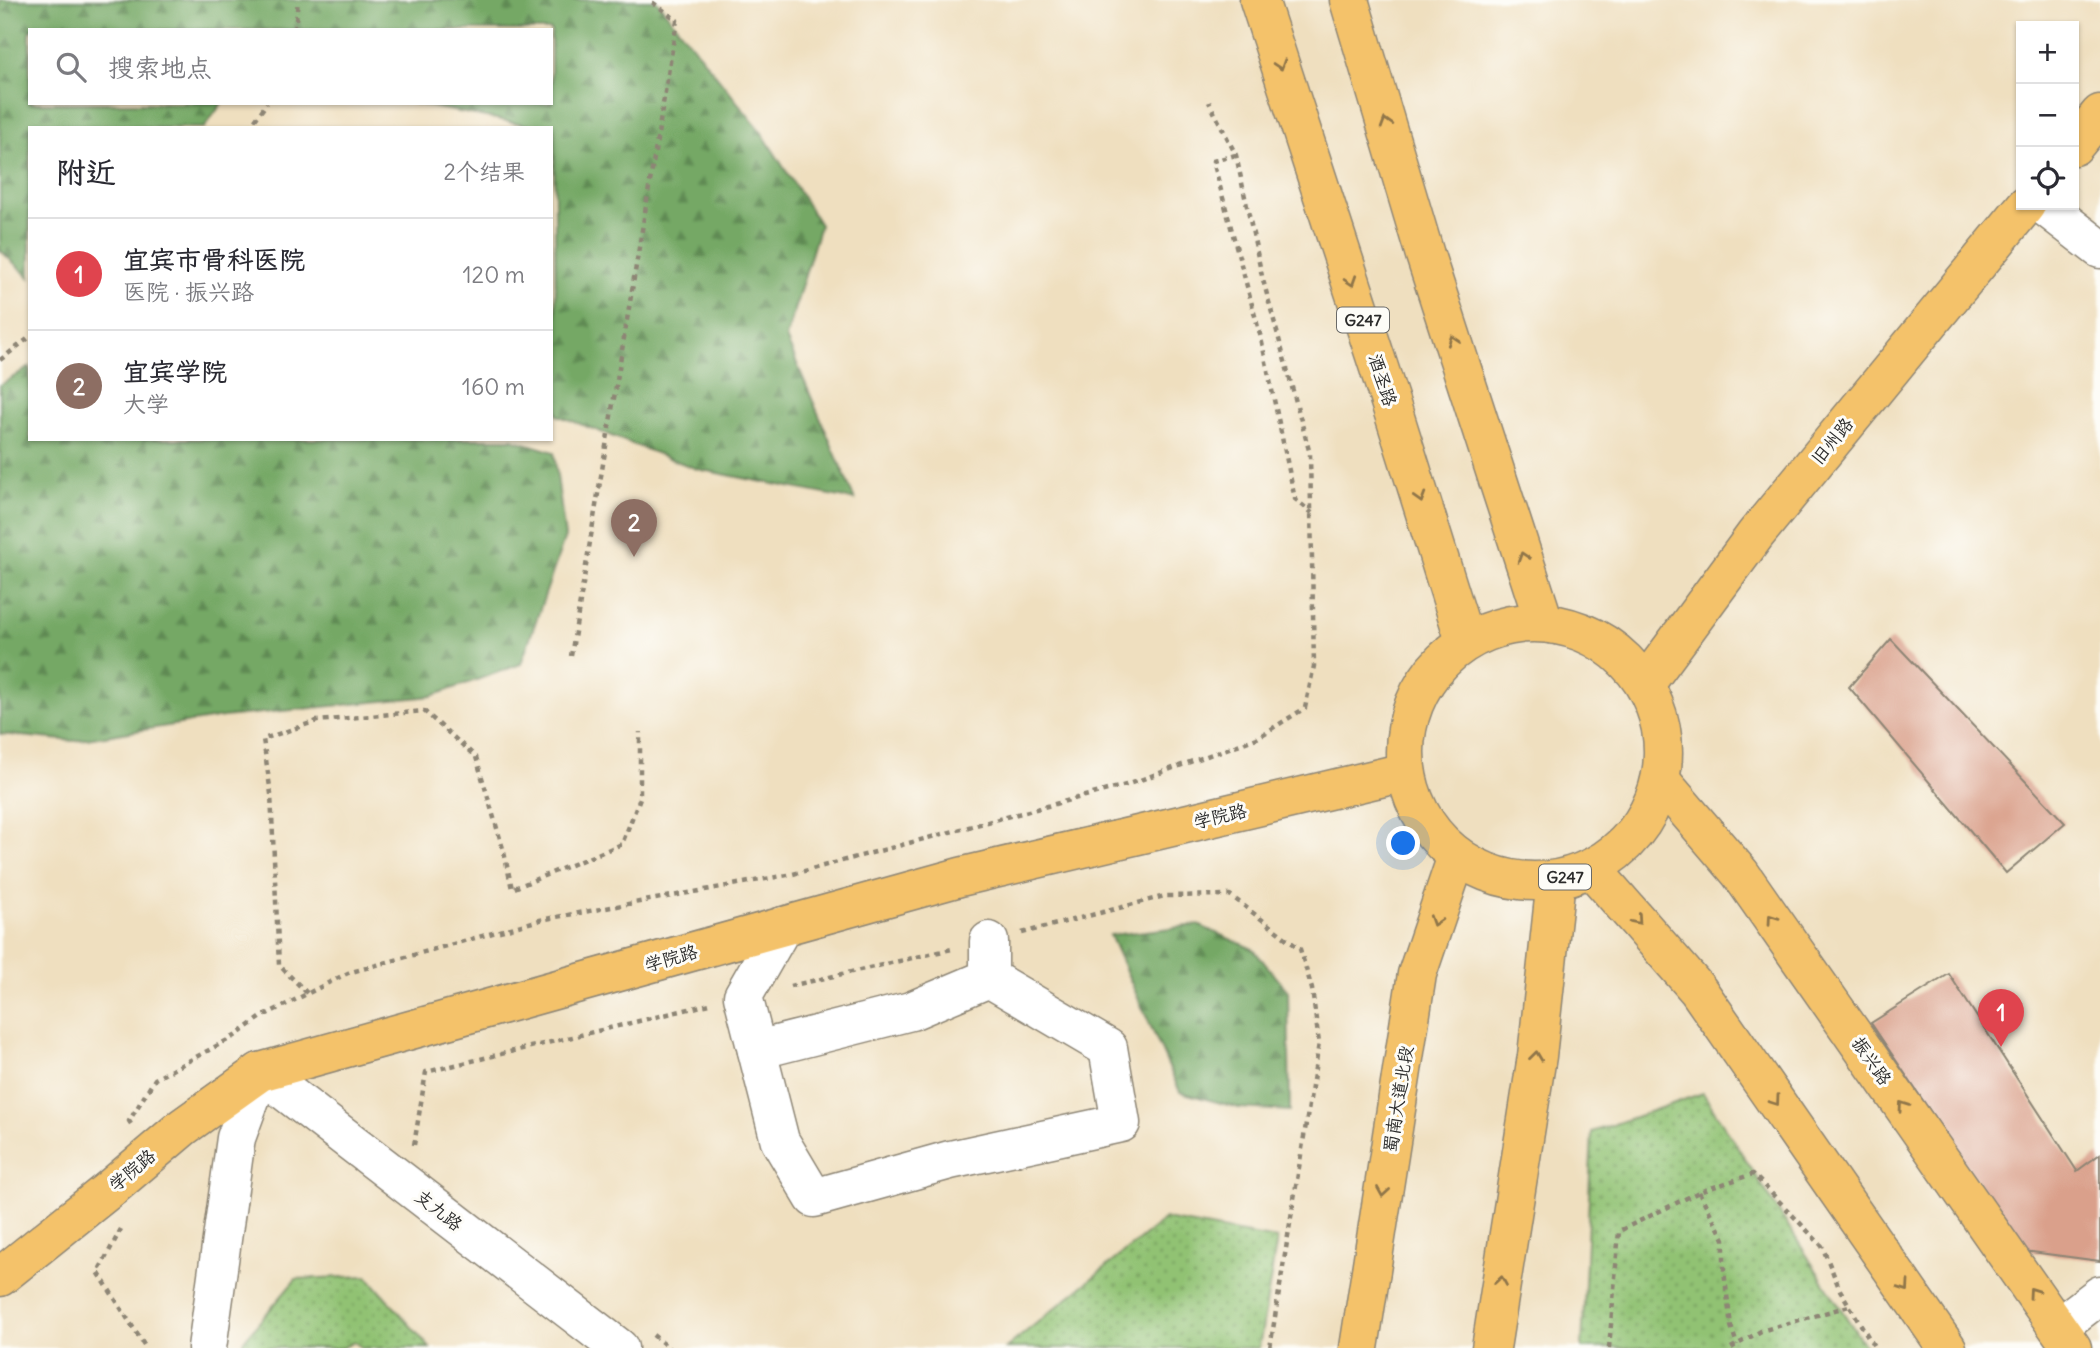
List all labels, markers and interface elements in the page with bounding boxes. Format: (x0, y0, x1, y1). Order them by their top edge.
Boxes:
map controls (2016, 21, 2079, 210)
button: + (2016, 21, 2079, 84)
search box (28, 28, 553, 105)
icon: search (52, 48, 90, 86)
text: 搜索地点 (108, 51, 212, 84)
one-way arrow (1272, 58, 1286, 71)
button: − (2016, 84, 2079, 147)
one-way arrow (1379, 117, 1394, 129)
button: locate (2016, 147, 2079, 210)
text: 附近 (56, 153, 116, 191)
text: 2个结果 (443, 157, 525, 186)
text: 宜宾市骨科医院 (123, 243, 305, 276)
text: 1 (74, 260, 84, 289)
text: 120 m (462, 260, 525, 289)
one-way arrow (1342, 275, 1357, 287)
text: 医院 · 振兴路 (123, 277, 254, 306)
road number: G247 (1337, 308, 1389, 332)
one-way arrow (1446, 335, 1461, 347)
street label: 酒圣路 (1364, 351, 1402, 409)
text: 宜宾学院 (123, 355, 227, 388)
text: 2 (73, 372, 85, 401)
text: 160 m (462, 372, 525, 401)
text: 大学 (123, 389, 169, 418)
street label: 旧州路 (1806, 413, 1858, 469)
one-way arrow (1412, 491, 1427, 503)
pin: 2 (611, 499, 657, 557)
one-way arrow (1517, 551, 1531, 563)
street label: 学院路 (1191, 799, 1249, 833)
your location (1386, 826, 1420, 860)
road number: G247 (1539, 864, 1591, 890)
one-way arrow (1629, 912, 1641, 925)
one-way arrow (1429, 914, 1443, 926)
one-way arrow (1768, 914, 1780, 927)
street label: 学院路 (642, 940, 700, 976)
pin: 1 (1978, 989, 2024, 1047)
street label: 振兴路 (1847, 1032, 1897, 1090)
street label: 蜀南大道北段 (1378, 1044, 1418, 1154)
one-way arrow (1529, 1050, 1544, 1062)
one-way arrow (1767, 1093, 1779, 1106)
one-way arrow (1899, 1101, 1911, 1114)
street label: 学院路 (104, 1144, 160, 1196)
street label: 支九路 (411, 1184, 467, 1236)
one-way arrow (1376, 1186, 1391, 1197)
one-way arrow (1494, 1275, 1509, 1286)
one-way arrow (1897, 1279, 1909, 1292)
one-way arrow (2029, 1287, 2041, 1300)

